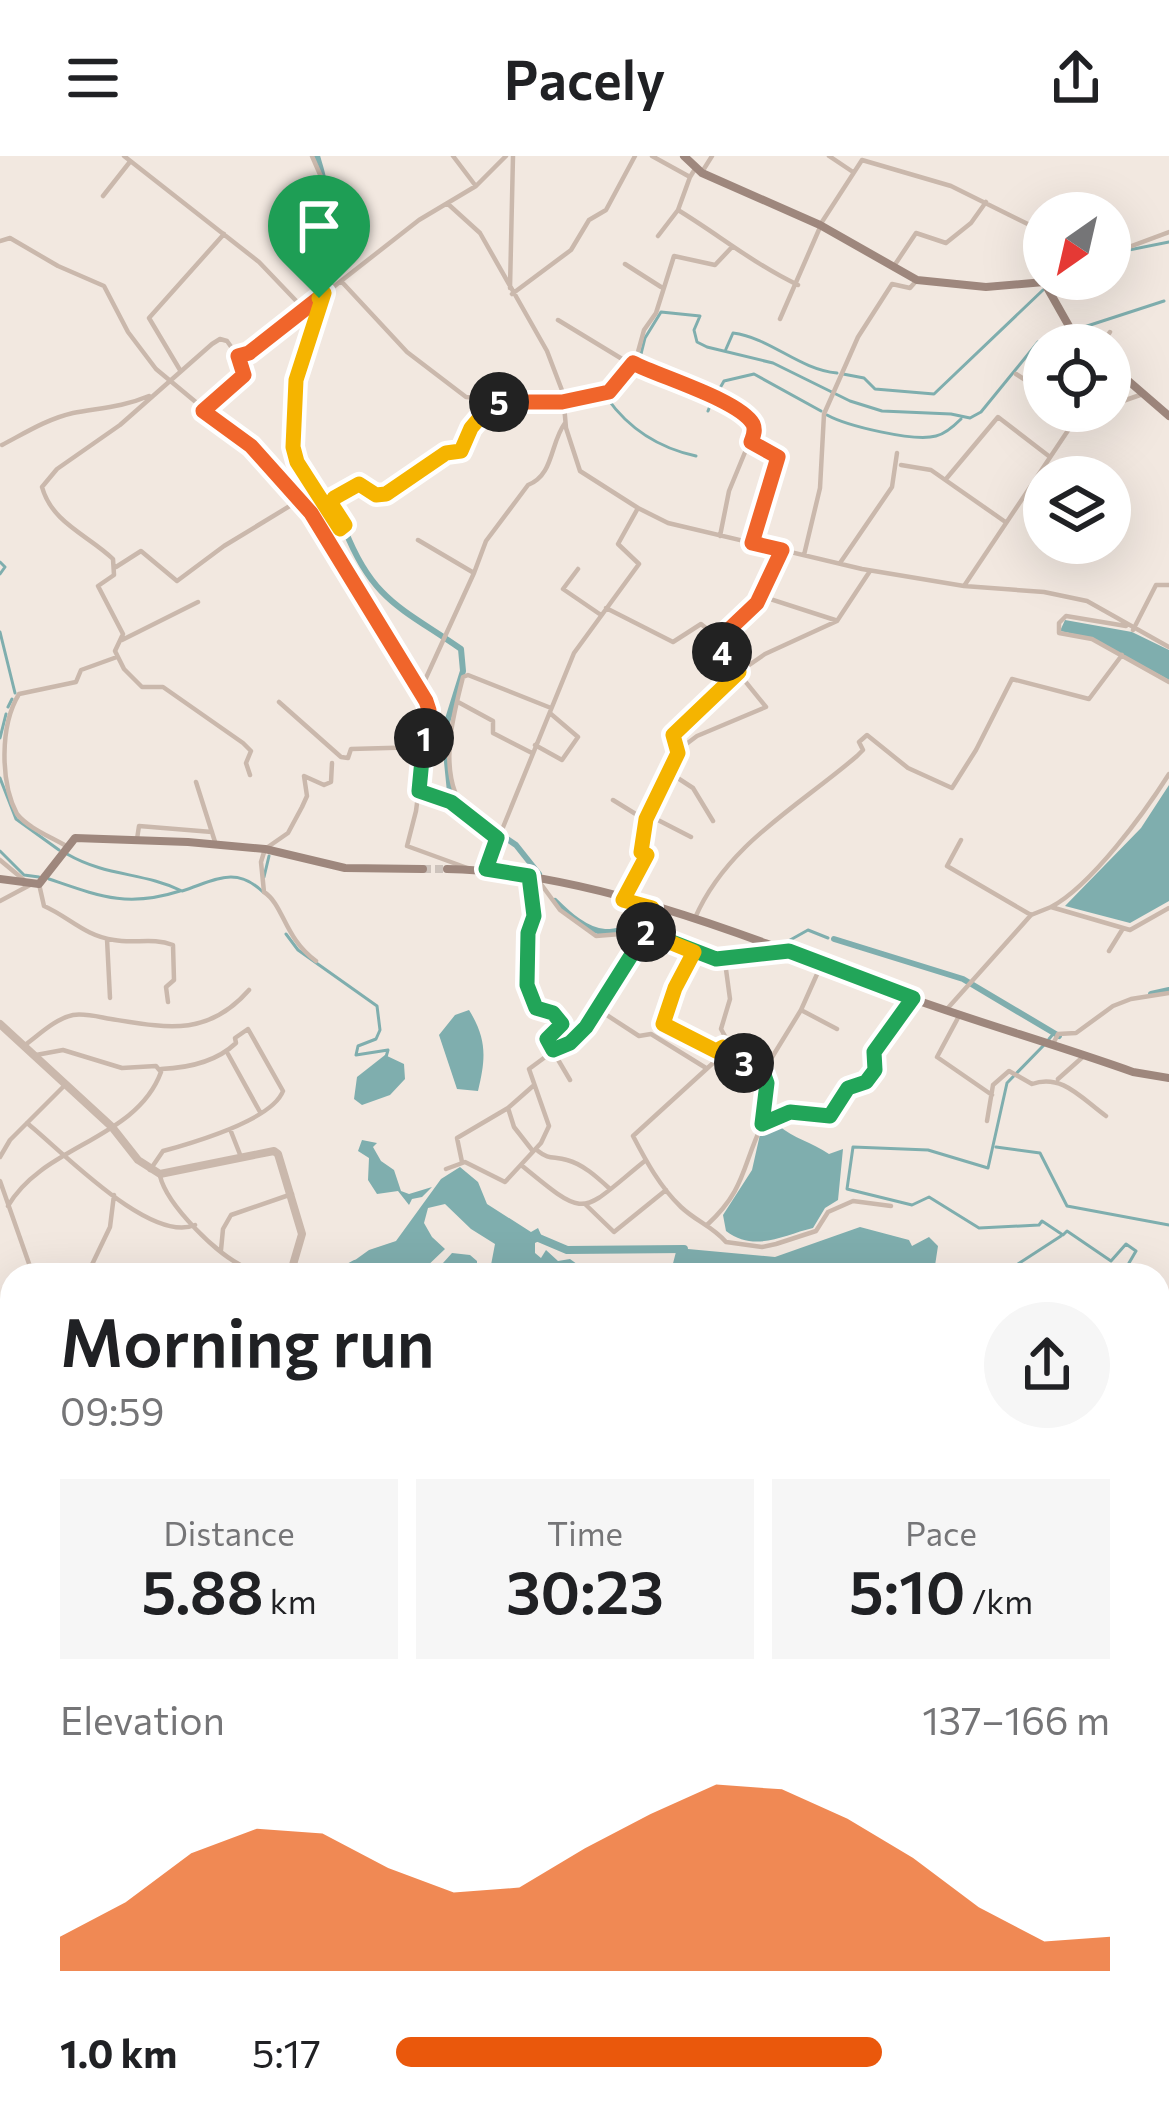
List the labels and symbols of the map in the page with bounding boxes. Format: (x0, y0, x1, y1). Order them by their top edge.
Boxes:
pin (268, 175, 370, 298)
north arrow (1023, 192, 1131, 300)
pin: 5 (469, 372, 529, 432)
pin: 4 (692, 622, 752, 682)
pin: 1 (394, 708, 454, 768)
pin: 2 (616, 902, 676, 962)
pin: 3 (714, 1033, 774, 1093)

